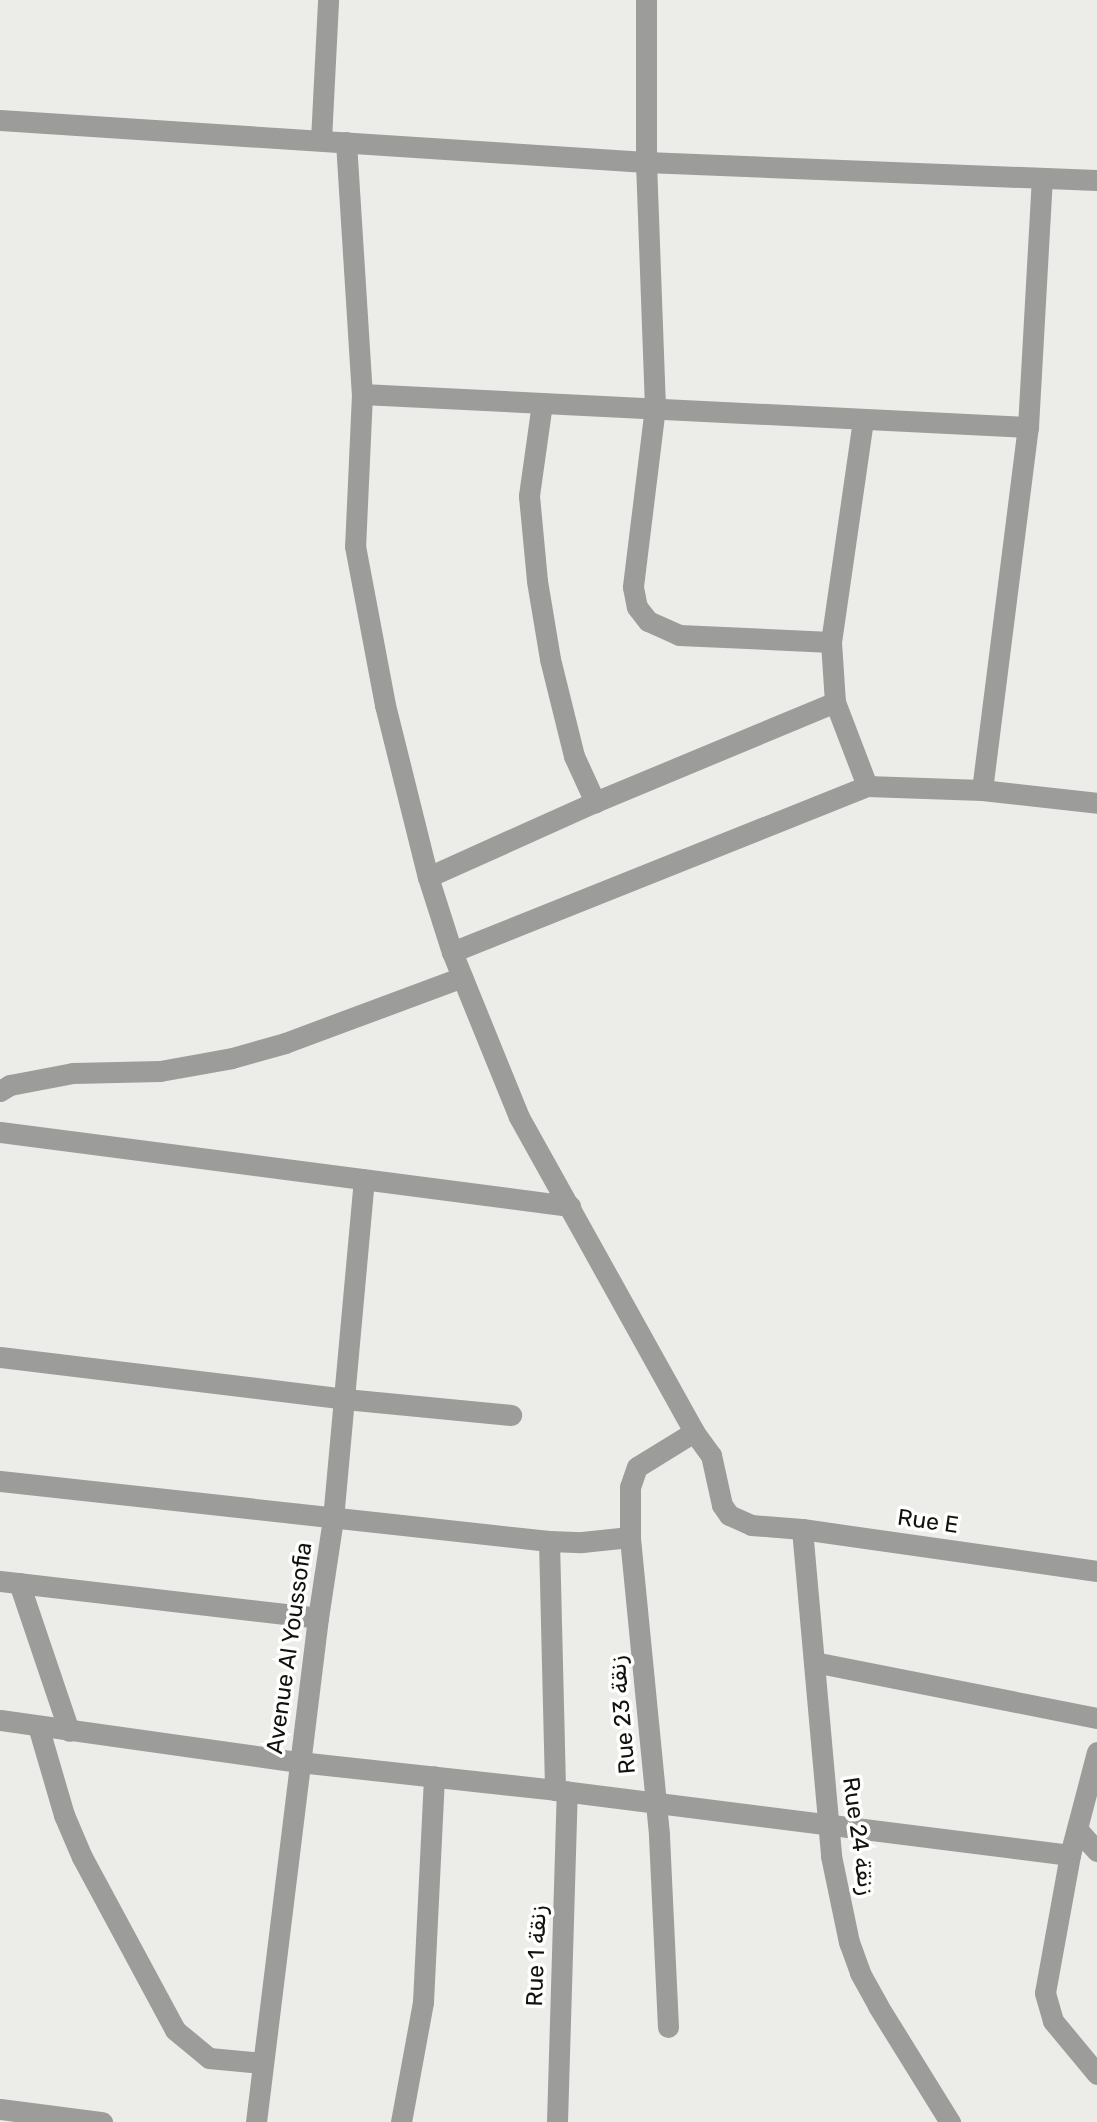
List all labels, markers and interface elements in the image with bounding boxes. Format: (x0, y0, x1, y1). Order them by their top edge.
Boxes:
street label: Rue E (896, 1503, 960, 1539)
street label: Avenue Al Youssofia (260, 1540, 318, 1756)
street label: Rue 23 زنقة (603, 1655, 641, 1775)
street label: Rue 24 زنقة (837, 1775, 881, 1897)
street label: Rue 1 زنقة (520, 1905, 552, 2007)

